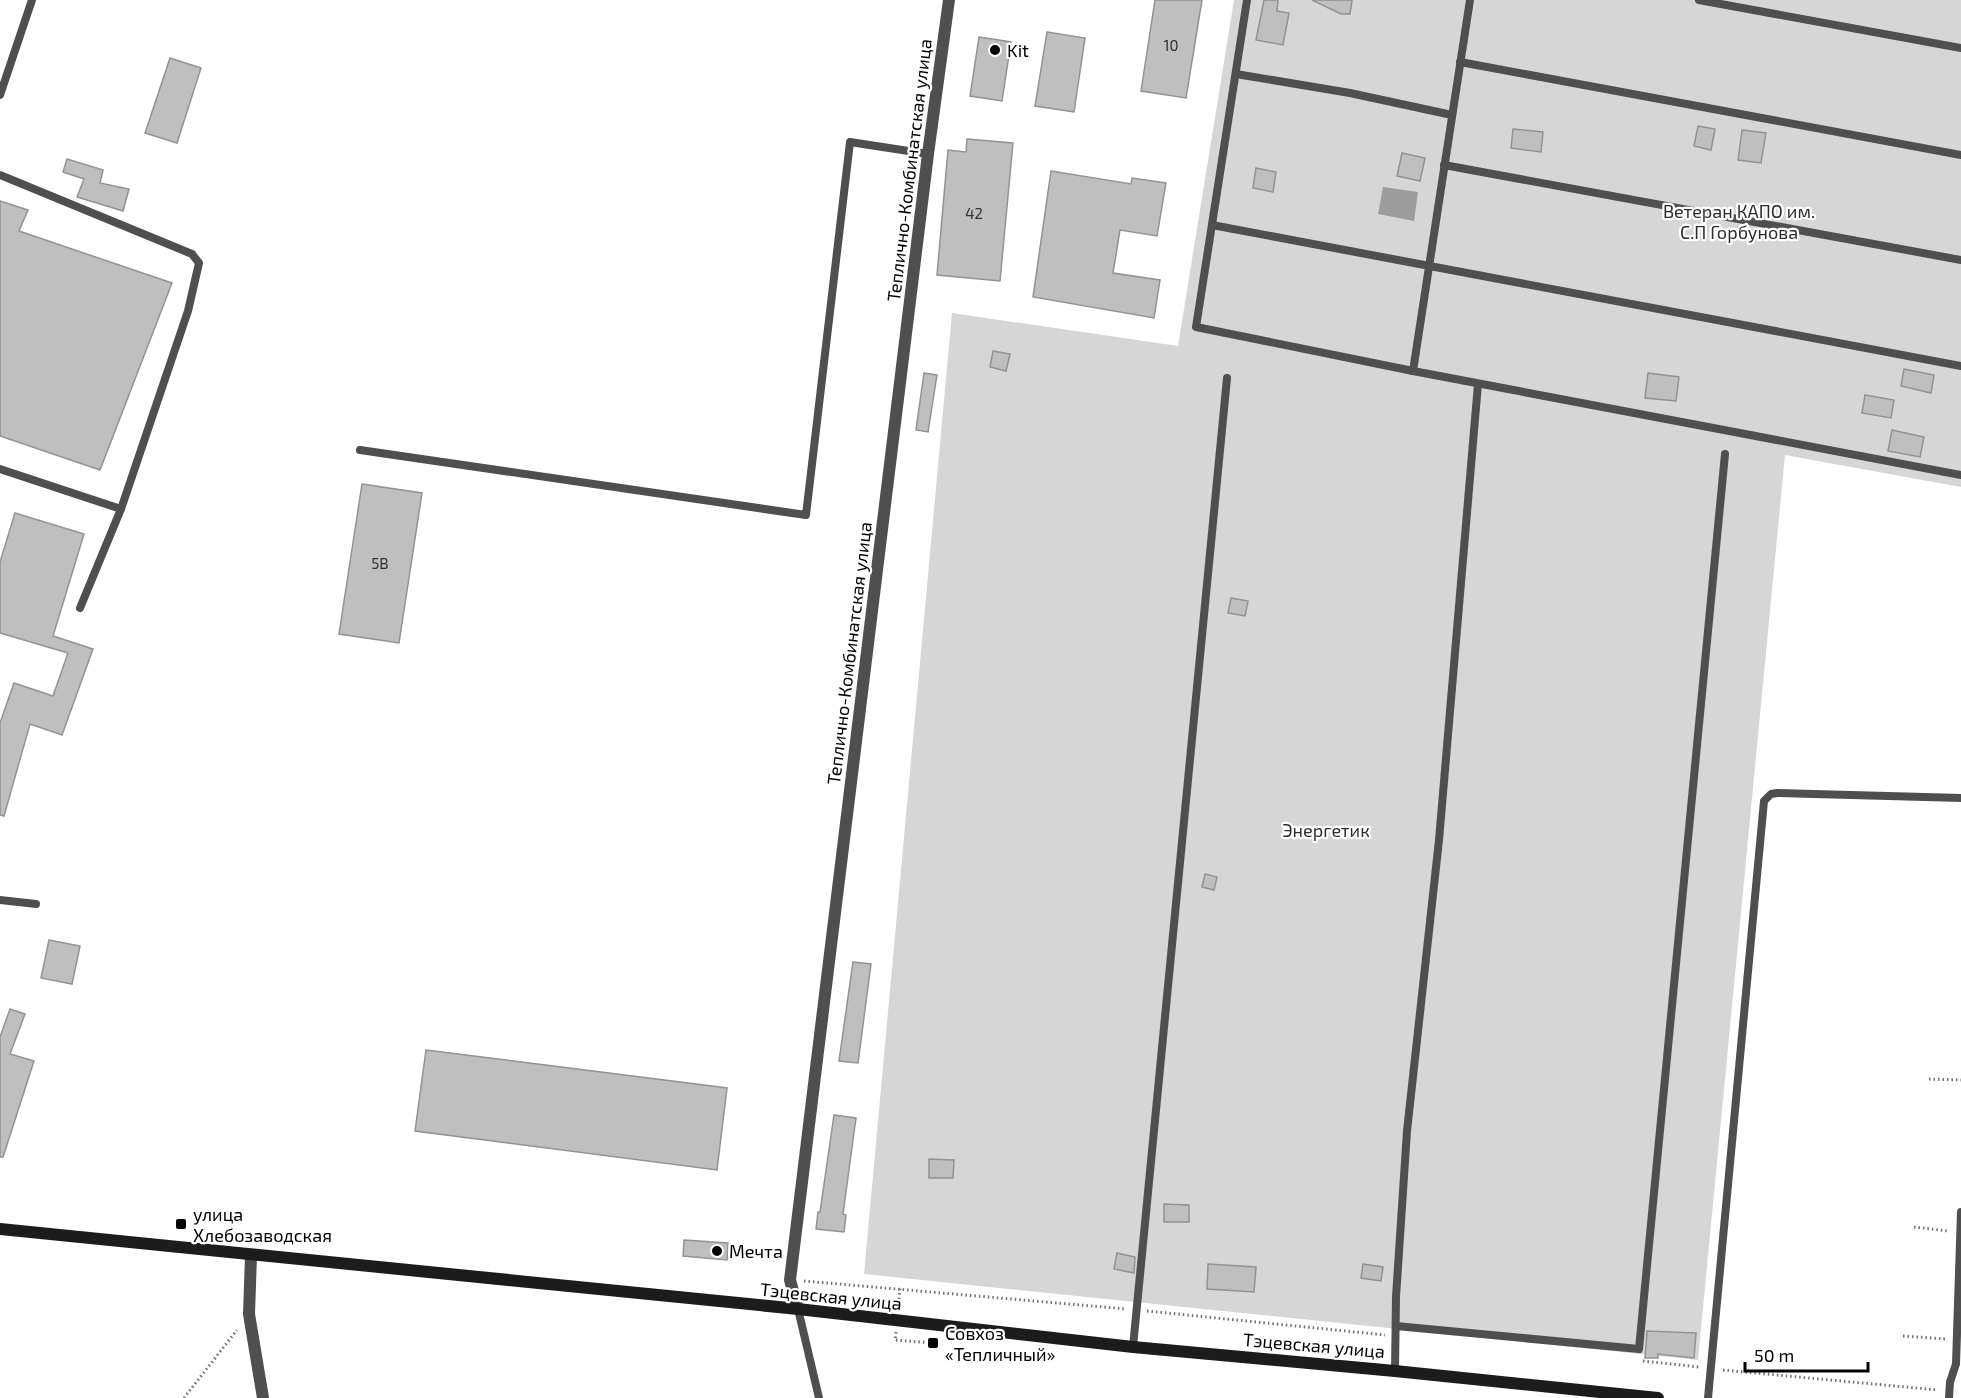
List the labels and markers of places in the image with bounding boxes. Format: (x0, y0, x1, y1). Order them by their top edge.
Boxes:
place label: Kit (1007, 39, 1029, 61)
marker: Kit (988, 43, 1002, 57)
place label: улица Хлебозаводская (193, 1203, 332, 1246)
marker: улица Хлебозаводская (174, 1217, 188, 1231)
place label: Мечта (729, 1240, 783, 1262)
marker: Мечта (710, 1244, 724, 1258)
place label: Совхоз «Тепличный» (945, 1322, 1055, 1365)
marker: Совхоз «Тепличный» (926, 1336, 940, 1350)

